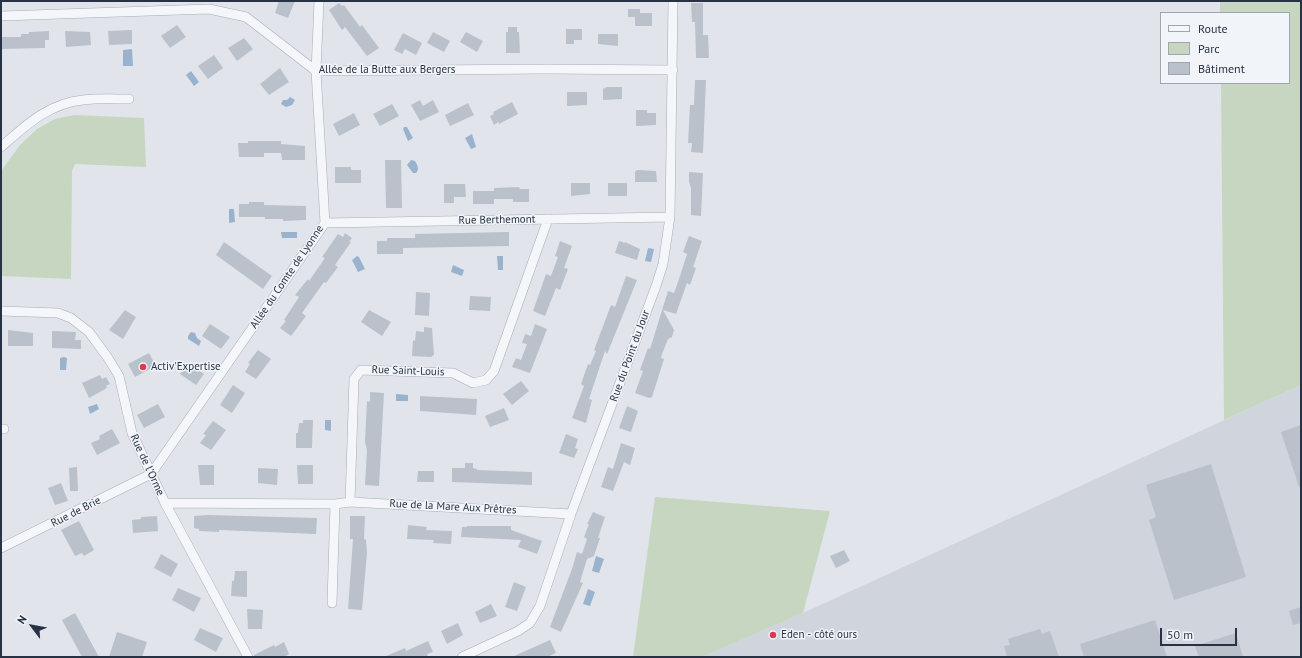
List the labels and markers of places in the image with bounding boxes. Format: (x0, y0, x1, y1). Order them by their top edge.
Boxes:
place label: Activ'Expertise (151, 360, 221, 374)
marker: Activ'Expertise (138, 362, 148, 372)
place label: Eden - côté ours (781, 628, 857, 642)
marker: Eden - côté ours (768, 630, 778, 640)

